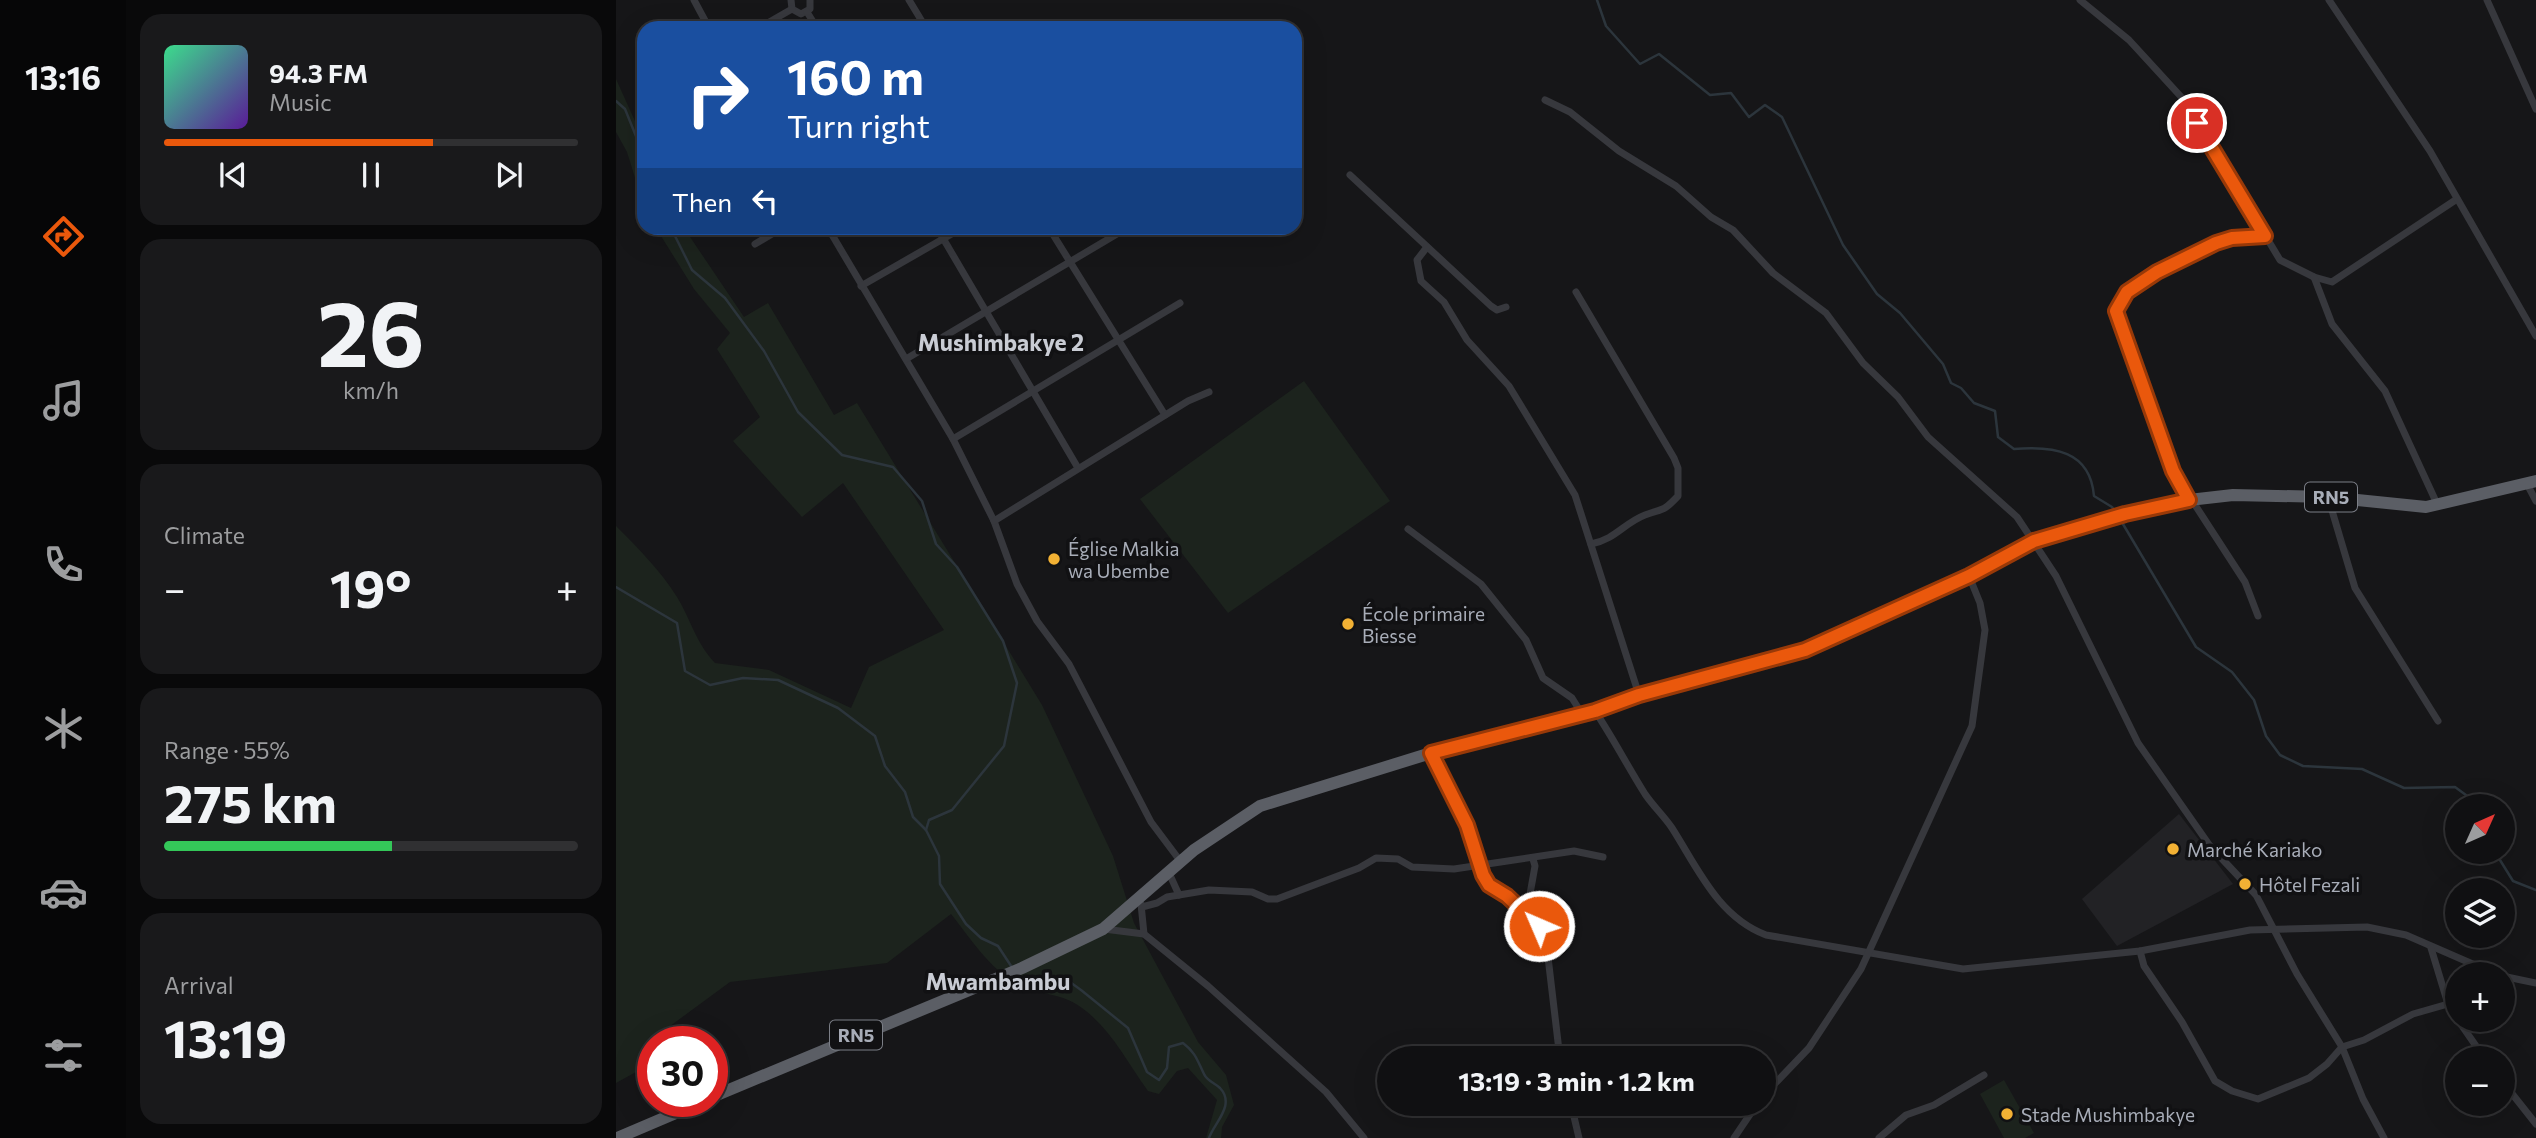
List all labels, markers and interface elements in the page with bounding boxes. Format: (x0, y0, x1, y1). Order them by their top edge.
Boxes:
text: 160 m (787, 45, 924, 105)
icon: right (672, 49, 763, 140)
text: 13:16 (25, 57, 101, 97)
text: 94.3 FM (269, 57, 368, 88)
text: Music (269, 88, 332, 116)
pin (2167, 93, 2227, 153)
icon: arrive (2178, 104, 2216, 142)
text: Turn right (787, 105, 930, 145)
icon: previous (214, 156, 252, 194)
icon: pause (352, 156, 390, 194)
icon: next (490, 156, 528, 194)
icon: left (746, 182, 784, 220)
text: Then (672, 186, 732, 217)
icon: directions (39, 212, 88, 261)
text: 26 (317, 274, 425, 386)
district label: Mushimbakye 2 (918, 328, 1084, 356)
icon: music (39, 376, 88, 425)
text: km/h (343, 376, 399, 404)
road number: RN5 (2305, 482, 2357, 512)
text: Climate (164, 521, 245, 549)
place label: Église Malkia wa Ubembe (1068, 537, 1179, 582)
icon: phone (39, 540, 88, 589)
marker: Église Malkia wa Ubembe (1046, 551, 1062, 567)
text: 19° (330, 555, 411, 619)
text: − (164, 564, 186, 611)
text: + (556, 564, 578, 611)
place label: École primaire Biesse (1362, 602, 1485, 647)
marker: École primaire Biesse (1340, 616, 1356, 632)
icon: climate (39, 704, 88, 753)
text: Range · 55% (164, 736, 290, 764)
text: 275 km (164, 770, 337, 834)
north arrow (2445, 794, 2515, 864)
map controls (2445, 794, 2515, 1116)
place label: Marché Kariako (2187, 838, 2322, 861)
marker: Marché Kariako (2165, 841, 2181, 857)
icon: car (39, 868, 88, 917)
place label: Hôtel Fezali (2259, 873, 2360, 896)
marker: Hôtel Fezali (2237, 876, 2253, 892)
button: layers (2445, 878, 2515, 948)
position arrow (1502, 889, 1576, 963)
button: + (2445, 962, 2515, 1032)
district label: Mwambambu (926, 967, 1070, 995)
text: Arrival (164, 971, 234, 999)
text: 13:19 (164, 1005, 287, 1069)
road number: RN5 (830, 1020, 882, 1050)
speed limit sign: 30 (637, 1026, 728, 1117)
icon: filters (39, 1031, 88, 1080)
button: − (2445, 1046, 2515, 1116)
text: 13:19 · 3 min · 1.2 km (1458, 1065, 1695, 1096)
place label: Stade Mushimbakye (2021, 1103, 2195, 1126)
marker: Stade Mushimbakye (1999, 1106, 2015, 1122)

